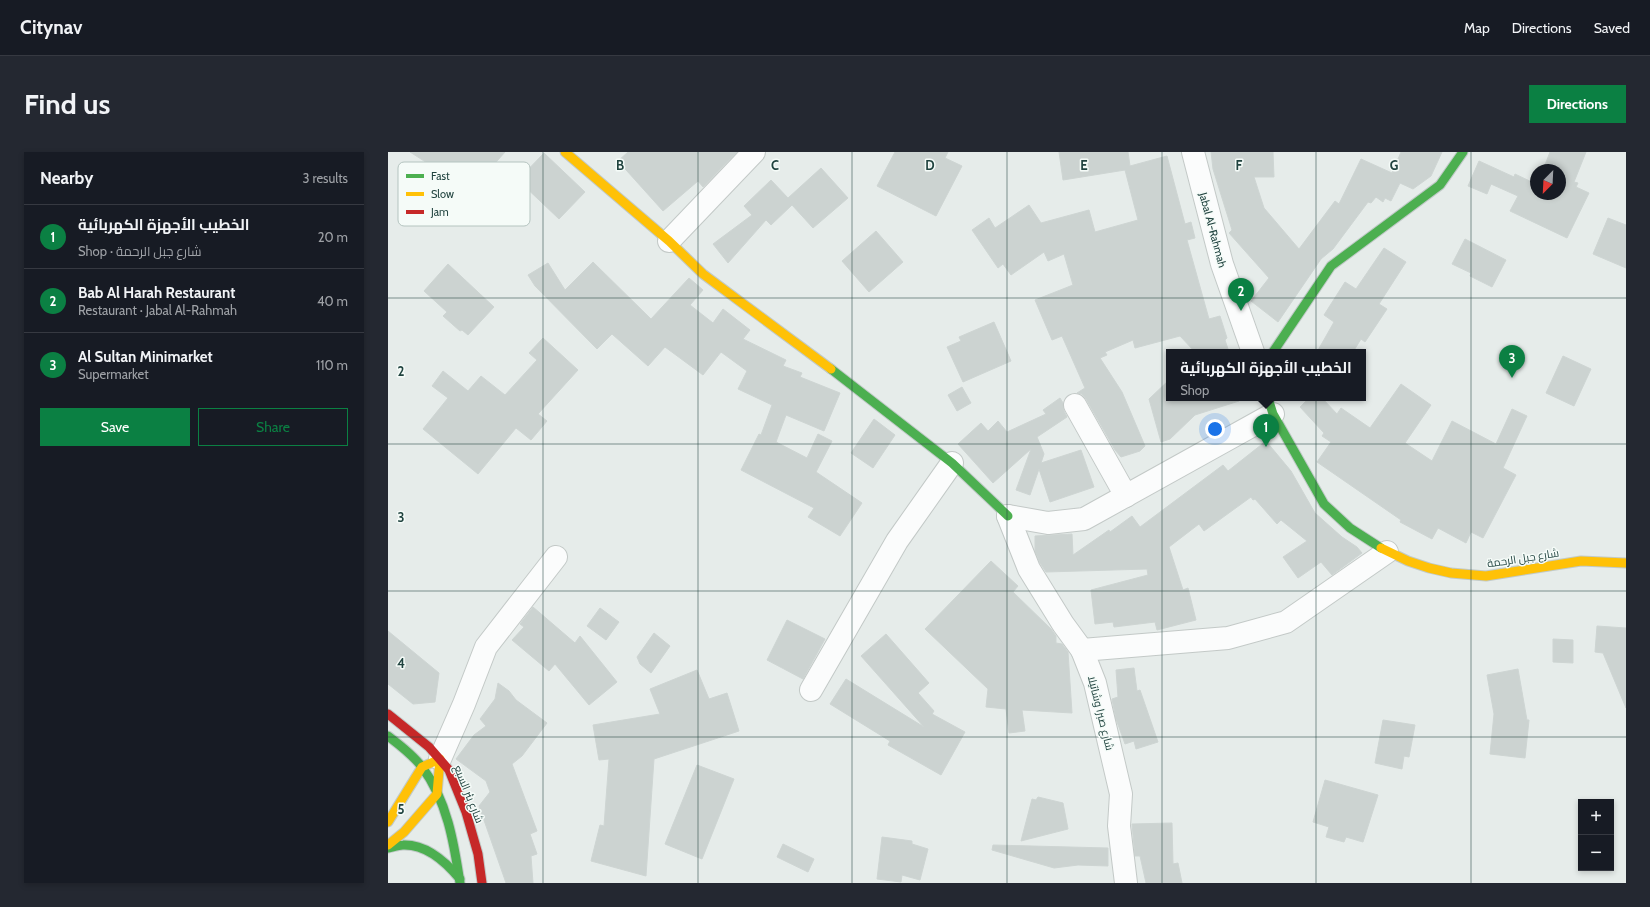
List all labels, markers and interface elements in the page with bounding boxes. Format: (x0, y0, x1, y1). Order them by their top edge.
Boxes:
text: Citynav (20, 16, 82, 39)
text: Map (1464, 19, 1490, 37)
text: Directions (1512, 19, 1572, 37)
text: Saved (1594, 19, 1630, 37)
button: Directions (1529, 85, 1626, 123)
text: Find us (24, 87, 110, 121)
text: B (616, 157, 624, 173)
text: C (771, 157, 779, 173)
text: D (925, 157, 935, 173)
text: E (1080, 157, 1088, 173)
text: F (1236, 157, 1243, 173)
text: G (1390, 157, 1399, 173)
legend (398, 162, 530, 226)
north arrow (1530, 164, 1566, 200)
text: Nearby (40, 168, 93, 188)
text: Fast (431, 169, 450, 183)
text: 3 results (302, 170, 348, 186)
text: Slow (431, 187, 454, 201)
street label: Jabal Al-Rahmah (1196, 190, 1230, 269)
text: Jam (430, 205, 449, 219)
text: الخطيب الأجهزة الكهربائية (78, 216, 249, 234)
text: 1 (51, 229, 55, 245)
text: 20 m (318, 229, 348, 245)
text: Shop · شارع جبل الرحمة (78, 243, 202, 259)
pin: 2 (1228, 278, 1254, 311)
text: Bab Al Harah Restaurant (78, 284, 235, 302)
text: 2 (50, 293, 56, 309)
text: 40 m (317, 293, 348, 309)
text: Restaurant · Jabal Al-Rahmah (78, 302, 237, 318)
pin: 3 (1499, 345, 1525, 378)
text: Al Sultan Minimarket (78, 348, 213, 366)
popup (1166, 349, 1366, 401)
text: 3 (49, 357, 57, 373)
text: 110 m (316, 357, 348, 373)
text: الخطيب الأجهزة الكهربائية (1180, 359, 1352, 377)
text: 2 (398, 363, 405, 379)
text: Supermarket (78, 366, 149, 382)
text: Shop (1180, 382, 1209, 398)
button: Save (40, 408, 190, 446)
button: Share (198, 408, 348, 446)
pin: 1 (1253, 414, 1279, 447)
your location (1205, 419, 1225, 439)
text: 3 (397, 509, 405, 525)
street label: شارع جبل الرحمة (1486, 545, 1560, 572)
text: 4 (397, 655, 405, 671)
street label: شارع صبرا وشاتيلا (1084, 674, 1117, 752)
street label: شارع بئر السبع (450, 763, 487, 825)
map controls (1578, 799, 1614, 871)
button: + (1578, 799, 1614, 835)
text: 5 (398, 801, 405, 817)
button: − (1578, 835, 1614, 871)

